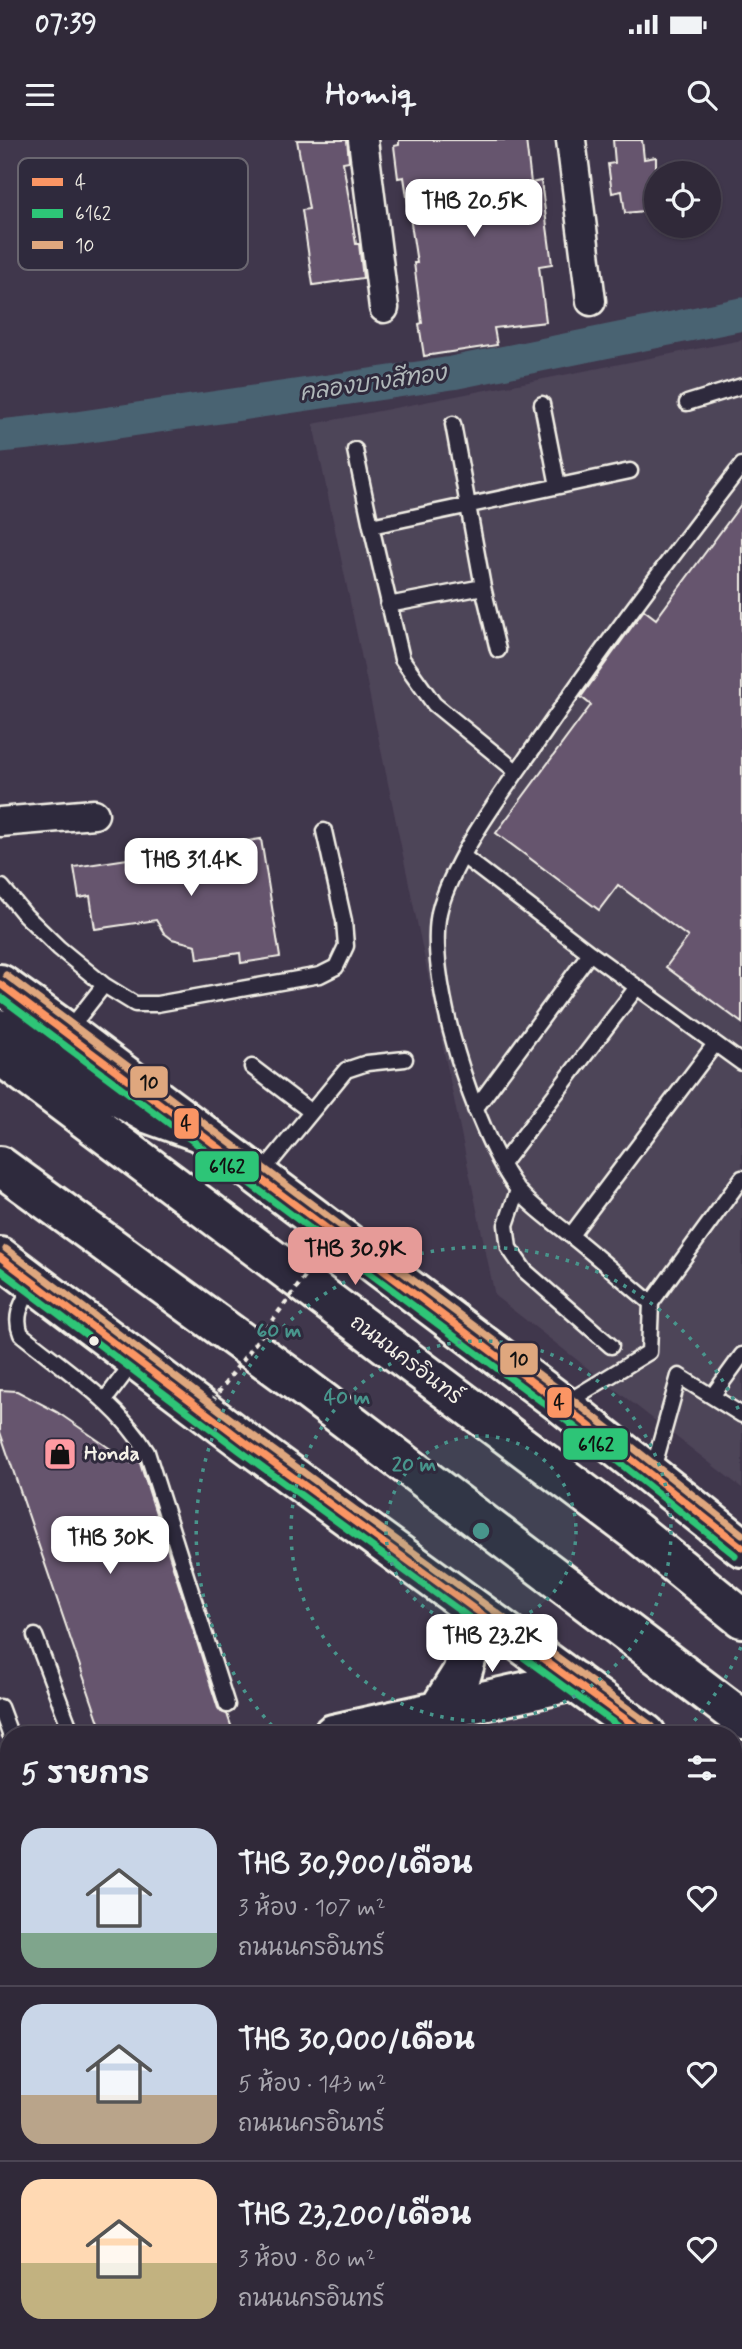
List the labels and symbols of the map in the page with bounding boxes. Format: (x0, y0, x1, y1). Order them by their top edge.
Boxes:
legend (18, 158, 248, 270)
text: 4 (75, 171, 86, 196)
pin: THB 20.5K (394, 180, 554, 239)
text: 6162 (75, 202, 111, 227)
text: 10 (75, 234, 94, 259)
water label: คลองบางสีทอง (298, 358, 450, 409)
pin: THB 31.4K (111, 838, 271, 898)
line badge: 10 (129, 1065, 169, 1099)
text: 10 (139, 1071, 159, 1096)
line badge: 4 (173, 1107, 200, 1140)
text: 4 (180, 1112, 192, 1137)
line badge: 6162 (194, 1150, 260, 1183)
text: 6162 (209, 1155, 246, 1180)
pin: THB 30.9K (275, 1228, 435, 1287)
street label: ถนนนครอินทร์ (344, 1309, 468, 1411)
text: 60 m (256, 1317, 302, 1345)
unlabelled marker (87, 1334, 101, 1348)
line badge: 10 (499, 1342, 539, 1376)
text: 10 (509, 1348, 529, 1373)
text: 40 m (324, 1384, 371, 1412)
line badge: 4 (546, 1386, 573, 1419)
text: 4 (553, 1391, 565, 1416)
line badge: 6162 (562, 1427, 629, 1461)
text: 6162 (578, 1433, 615, 1458)
shop icon: Honda (41, 1435, 79, 1473)
place label: Honda (84, 1440, 140, 1468)
text: 20 m (392, 1451, 437, 1479)
pin: THB 30K (45, 1516, 175, 1576)
centre of rings (469, 1519, 493, 1543)
pin: THB 23.2K (412, 1614, 572, 1674)

